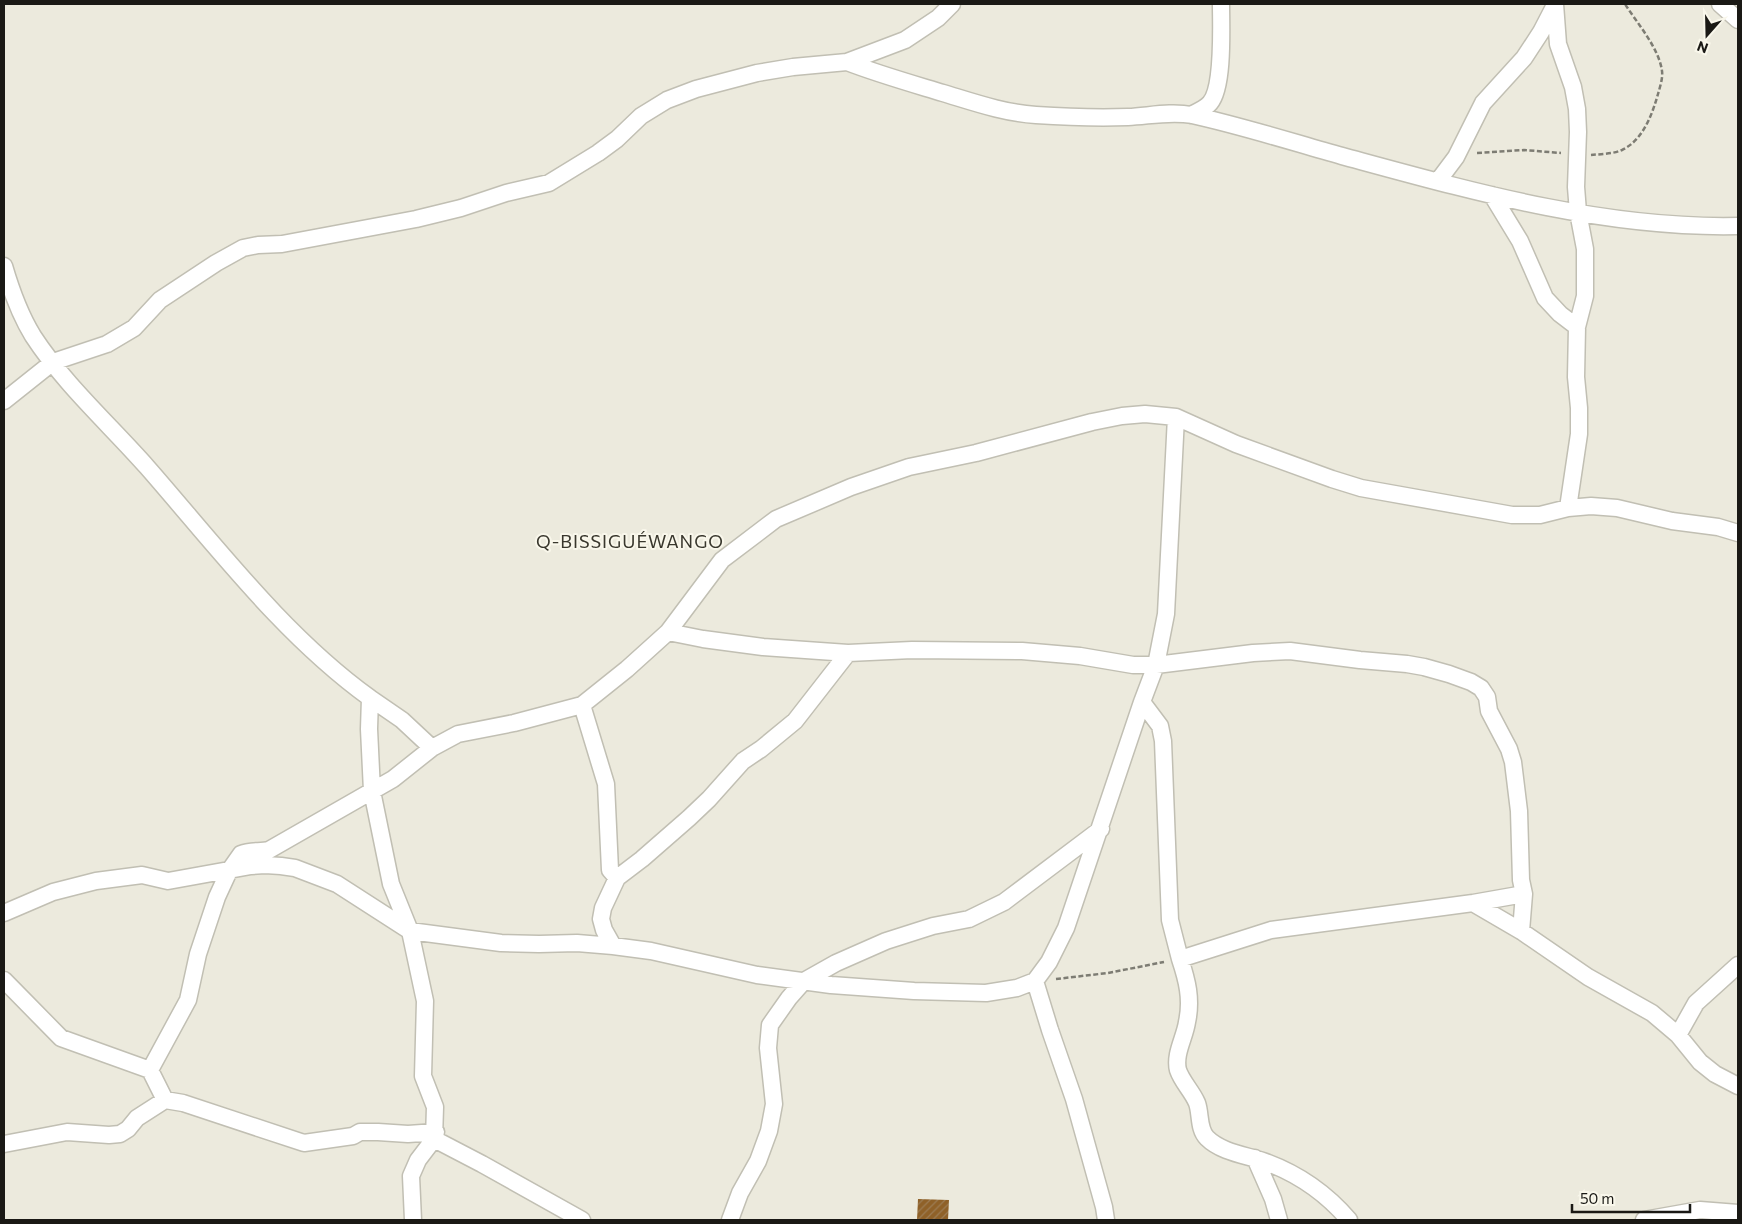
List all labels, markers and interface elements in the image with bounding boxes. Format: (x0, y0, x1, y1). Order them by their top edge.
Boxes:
north arrow (1682, 10, 1732, 60)
text: N (1695, 38, 1710, 57)
district label: Q-BISSIGUÉWANGO (536, 530, 724, 552)
scale bar (1572, 1182, 1690, 1214)
text: 50 m (1580, 1189, 1614, 1207)

